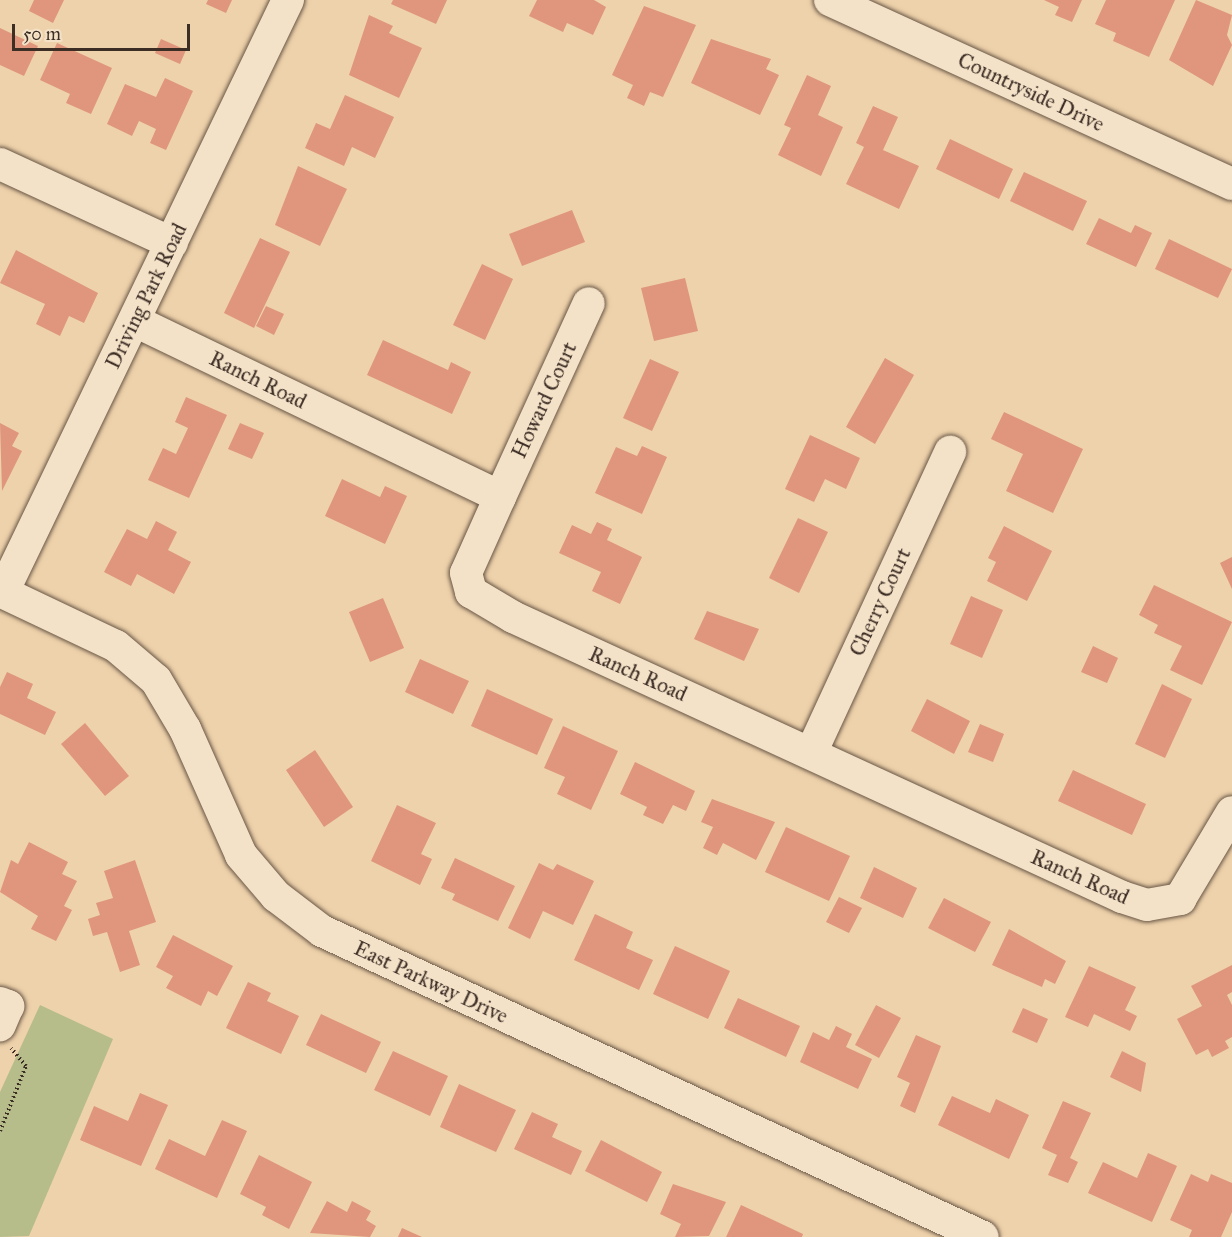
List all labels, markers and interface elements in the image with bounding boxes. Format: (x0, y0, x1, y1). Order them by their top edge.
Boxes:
scale bar (15, 12, 194, 50)
text: 50 m (23, 23, 61, 45)
street label: Countryside Drive (954, 47, 1108, 137)
street label: Driving Park Road (100, 219, 192, 373)
street label: Howard Court (506, 338, 582, 462)
street label: Ranch Road (205, 346, 311, 414)
street label: Cherry Court (844, 544, 916, 660)
street label: Ranch Road (585, 641, 691, 707)
street label: Ranch Road (1027, 844, 1133, 910)
street label: East Parkway Drive (350, 935, 512, 1029)

